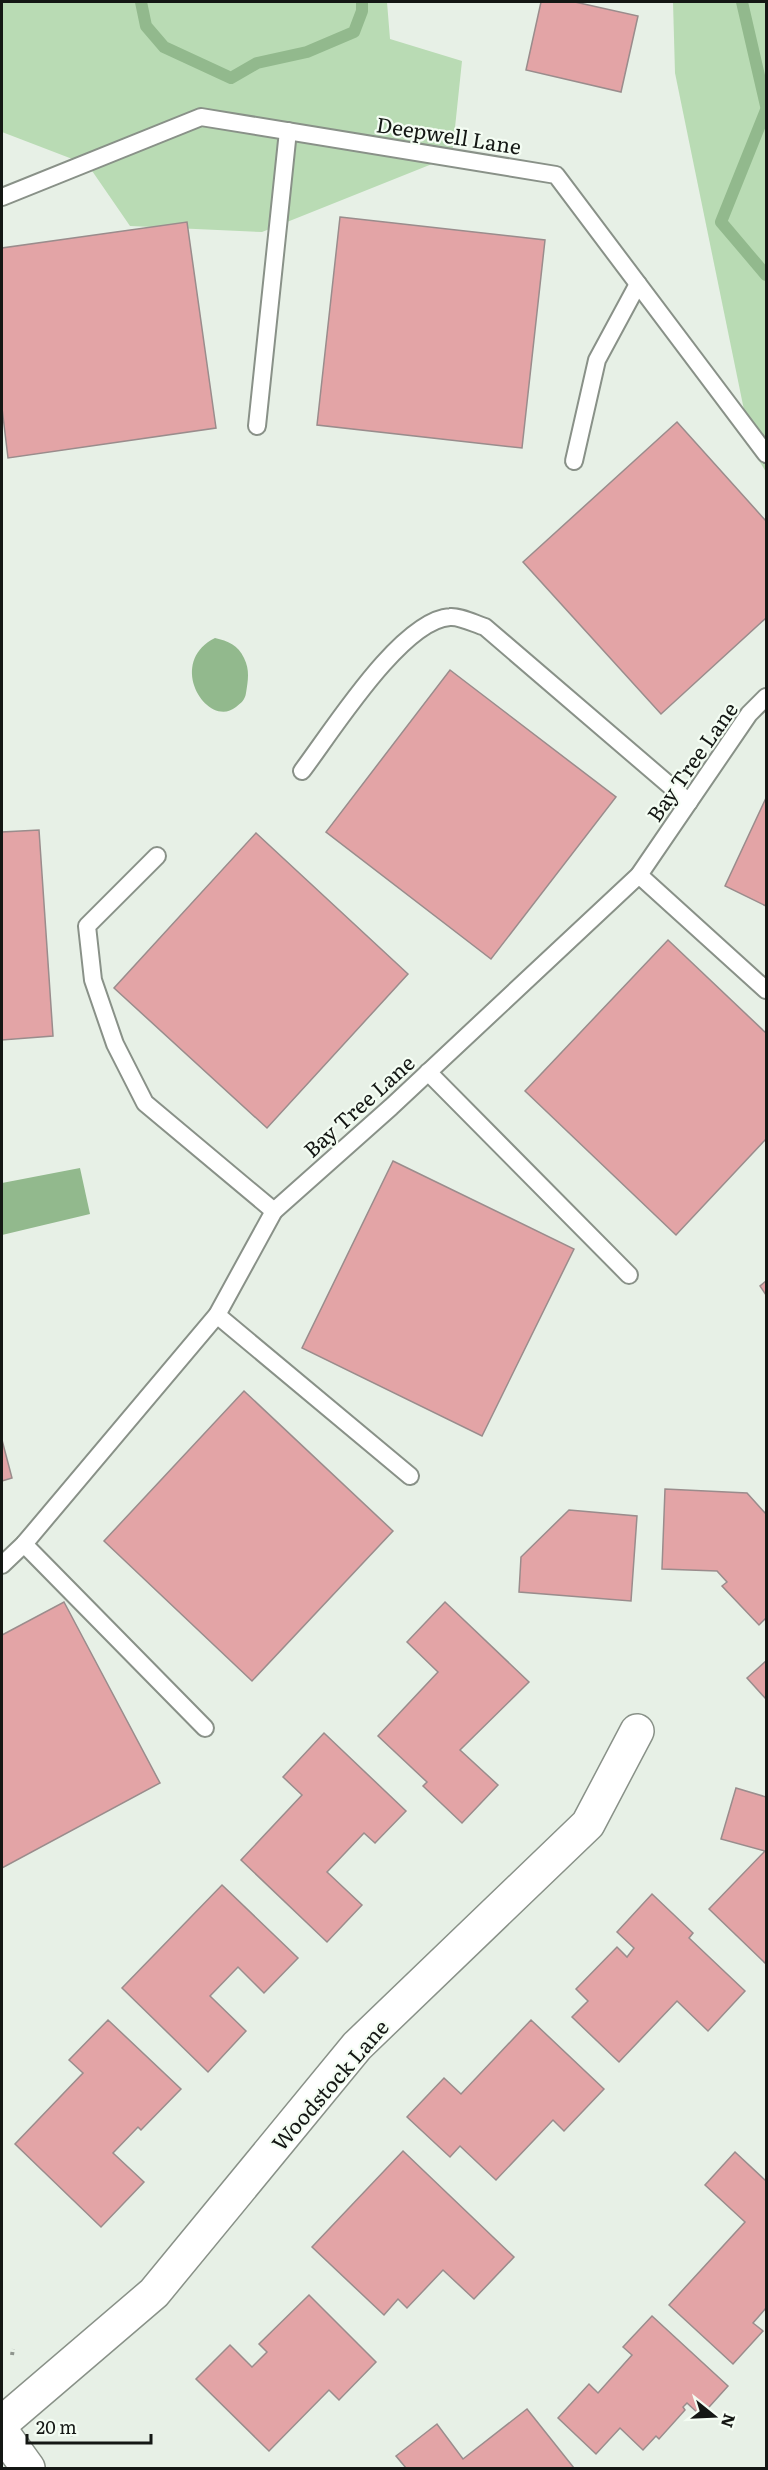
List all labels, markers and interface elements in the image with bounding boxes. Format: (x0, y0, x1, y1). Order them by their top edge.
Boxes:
street label: Deepwell Lane (374, 107, 524, 161)
street label: Bay Tree Lane (638, 695, 744, 827)
street label: Bay Tree Lane (296, 1047, 421, 1163)
street label: Woodstock Lane (263, 2012, 395, 2156)
north arrow (684, 2386, 744, 2446)
scale bar (27, 2407, 152, 2445)
text: N (716, 2411, 743, 2431)
text: 20 m (36, 2413, 77, 2440)

